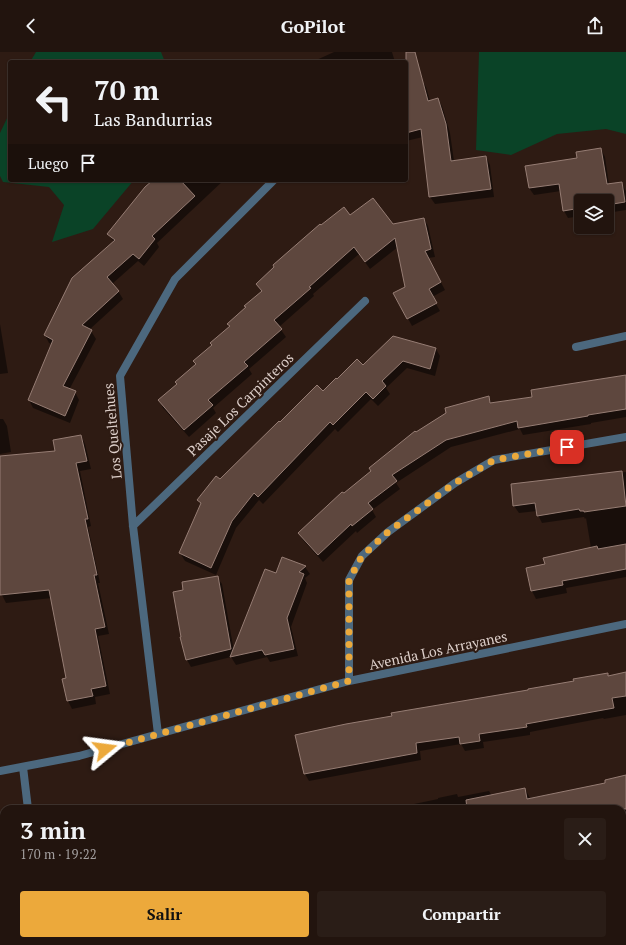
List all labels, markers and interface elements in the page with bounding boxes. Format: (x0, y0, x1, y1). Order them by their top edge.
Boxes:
text: GoPilot (281, 14, 345, 38)
icon: back (20, 15, 42, 37)
icon: share (584, 15, 606, 37)
text: 70 m (94, 71, 159, 108)
icon: left (28, 76, 80, 128)
text: Las Bandurrias (94, 107, 212, 131)
icon: arrive (77, 152, 99, 174)
text: Luego (28, 153, 69, 173)
map controls (574, 194, 614, 234)
button: layers (574, 194, 614, 234)
street label: Pasaje Los Carpinteros (183, 348, 297, 460)
street label: Los Queltehues (98, 382, 126, 480)
pin (550, 430, 584, 464)
icon: arrive (556, 436, 578, 458)
street label: Avenida Los Arrayanes (367, 626, 509, 674)
position arrow (84, 728, 126, 770)
text: 3 min (20, 814, 86, 846)
button: close (564, 818, 606, 860)
text: 170 m · 19:22 (20, 845, 97, 863)
button: Salir (20, 891, 309, 937)
button: Compartir (317, 891, 606, 937)

